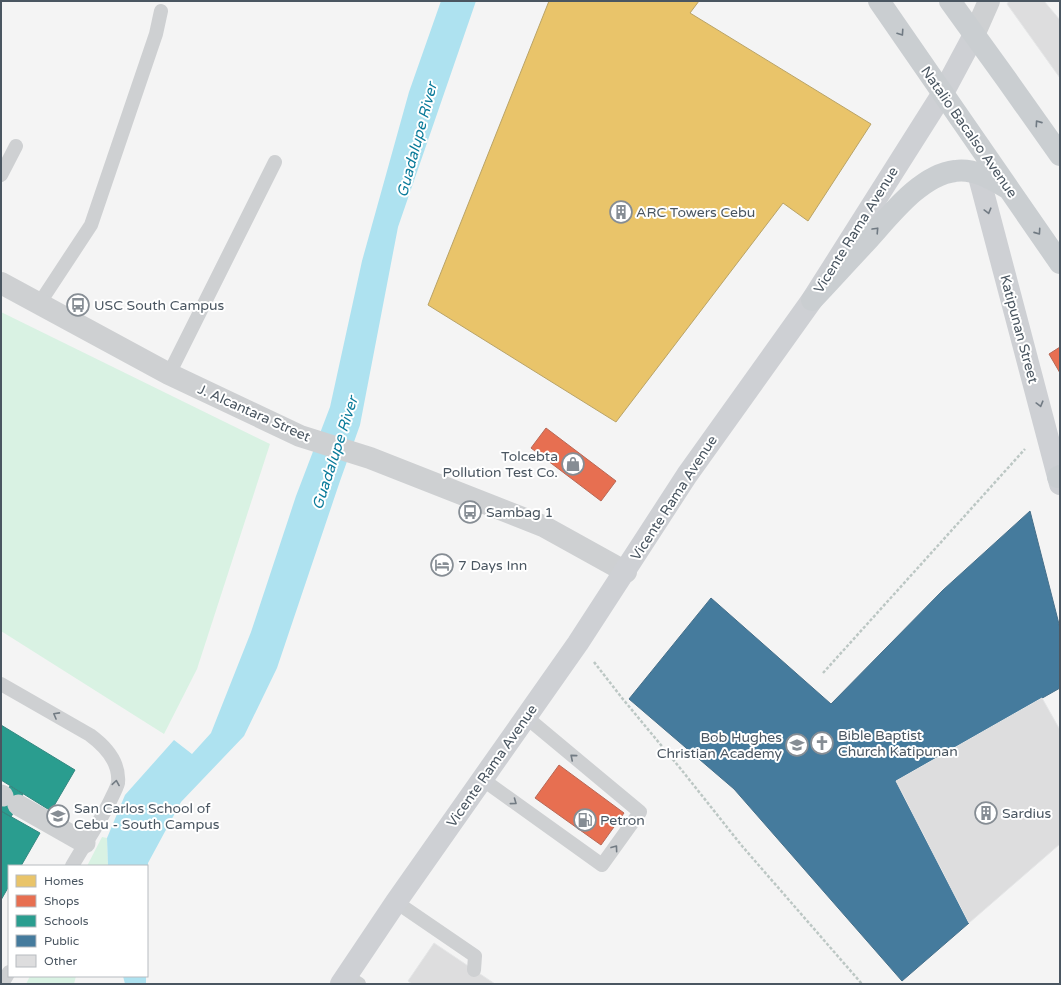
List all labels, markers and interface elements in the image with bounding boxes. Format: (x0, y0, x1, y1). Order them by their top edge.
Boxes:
one-way arrow (896, 29, 903, 36)
street label: Natalio Bacalso Avenue (917, 63, 1021, 201)
water label: Guadalupe River (393, 78, 442, 199)
one-way arrow (1035, 120, 1043, 127)
street label: Vicente Rama Avenue (810, 164, 902, 296)
building icon: ARC Towers Cebu (608, 199, 634, 225)
place label: ARC Towers Cebu (636, 204, 755, 221)
one-way arrow (983, 207, 992, 214)
one-way arrow (1033, 227, 1040, 234)
one-way arrow (871, 228, 878, 235)
street label: Katipunan Street (996, 273, 1042, 386)
bus stop icon: USC South Campus (65, 292, 91, 318)
place label: USC South Campus (94, 297, 225, 314)
street label: J. Alcantara Street (195, 381, 314, 446)
water label: Guadalupe River (308, 392, 362, 512)
one-way arrow (1035, 401, 1043, 408)
street label: Vicente Rama Avenue (627, 432, 721, 564)
place label: Tolcebta Pollution Test Co. (443, 448, 558, 481)
shop icon: Tolcebta Pollution Test Co. (560, 451, 586, 477)
bus stop icon: Sambag 1 (457, 499, 483, 525)
place label: Sambag 1 (486, 504, 553, 521)
hotel icon: 7 Days Inn (429, 552, 455, 578)
place label: 7 Days Inn (458, 557, 527, 574)
street label: Vicente Rama Avenue (443, 701, 541, 831)
one-way arrow (53, 713, 61, 720)
place label: Bible Baptist Church Katipunan (838, 727, 958, 760)
place label: Bob Hughes Christian Academy (657, 729, 782, 762)
church icon: Bible Baptist Church Katipunan (809, 730, 835, 756)
school or university icon: Bob Hughes Christian Academy (784, 732, 810, 758)
one-way arrow (571, 754, 578, 761)
one-way arrow (111, 779, 120, 786)
one-way arrow (510, 797, 517, 805)
place label: San Carlos School of Cebu - South Campus (74, 800, 220, 833)
building icon: Sardius (973, 800, 999, 826)
school or university icon: San Carlos School of Cebu - South Campus (45, 803, 71, 829)
place label: Sardius (1002, 805, 1051, 822)
fuel station icon: Petron (572, 807, 598, 833)
place label: Petron (600, 812, 645, 829)
one-way arrow (610, 845, 617, 852)
legend (8, 865, 148, 977)
text: Homes (44, 874, 84, 888)
text: Shops (44, 894, 79, 908)
text: Schools (44, 914, 89, 928)
text: Public (44, 934, 79, 948)
text: Other (44, 954, 77, 968)

